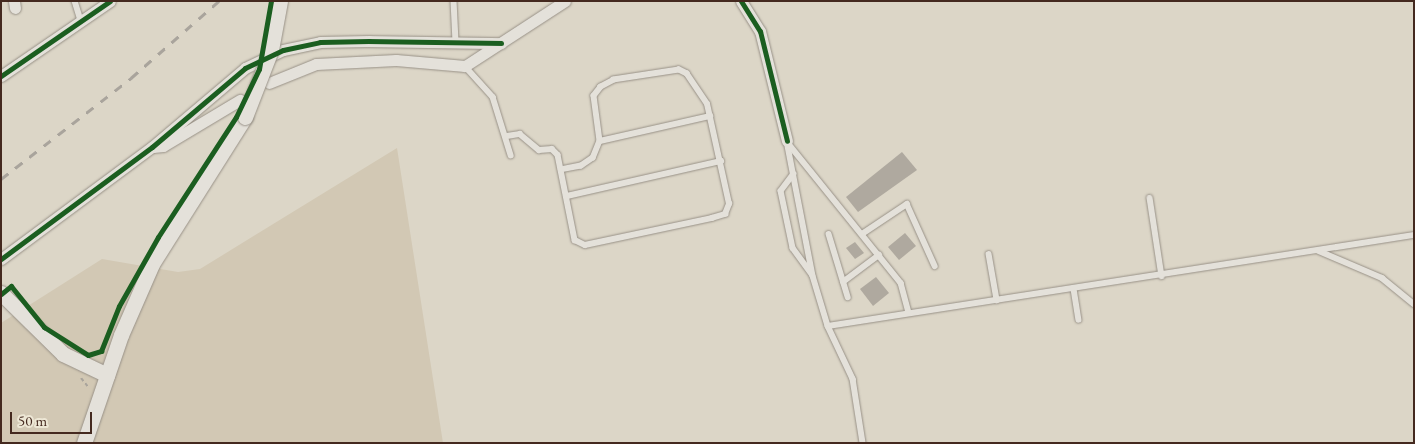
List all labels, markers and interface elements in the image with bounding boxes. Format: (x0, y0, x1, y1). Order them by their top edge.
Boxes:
scale bar (12, 402, 95, 434)
text: 50 m (18, 411, 47, 430)

